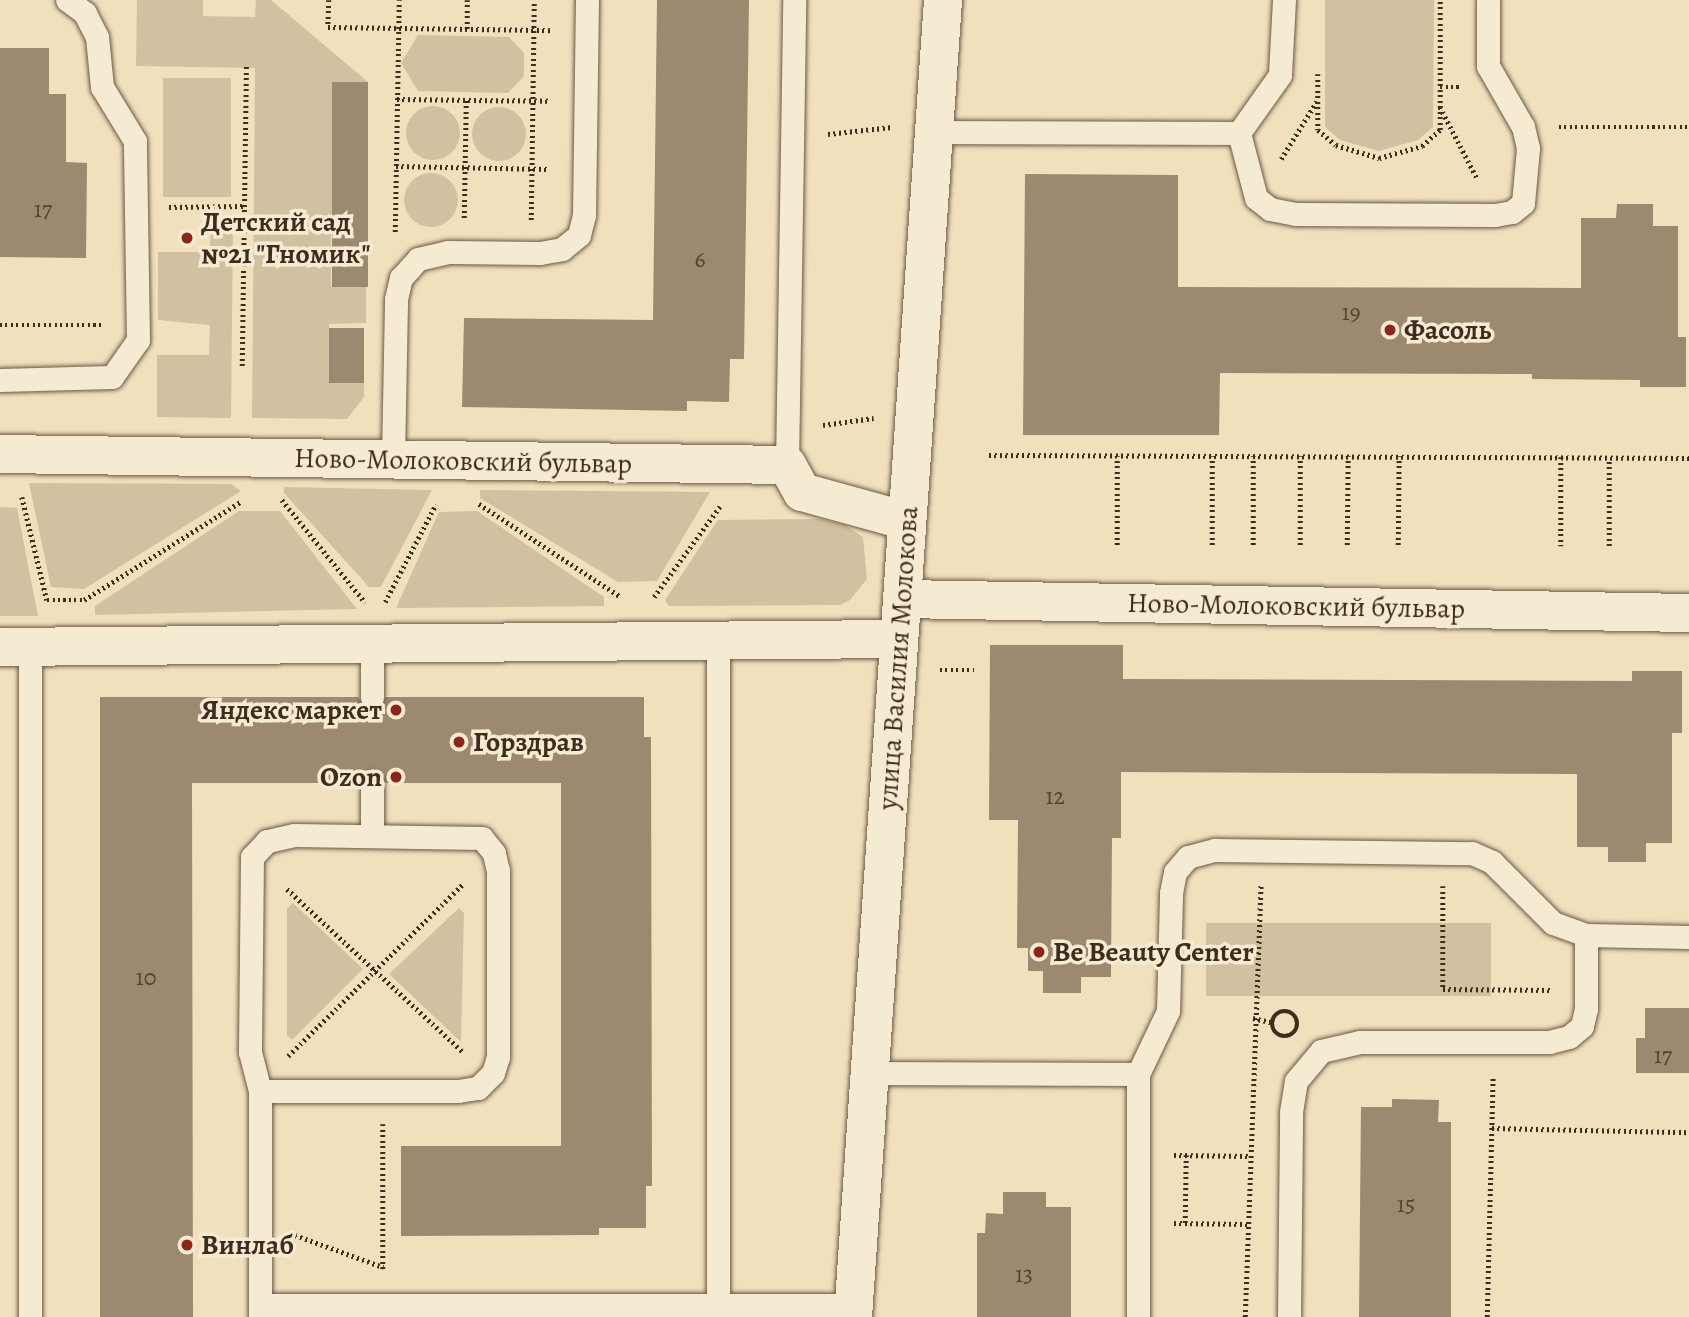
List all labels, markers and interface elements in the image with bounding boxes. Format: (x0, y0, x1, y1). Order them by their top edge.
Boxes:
house number: 17 (34, 196, 52, 224)
place label: Детский сад №21 "Гномик" (201, 205, 371, 271)
marker: Детский сад №21 "Гномик" (179, 230, 195, 246)
house number: 6 (694, 246, 706, 274)
house number: 19 (1341, 299, 1361, 327)
place label: Фасоль (1404, 313, 1491, 347)
marker: Фасоль (1382, 322, 1398, 338)
street label: Ново-Молоковский бульвар (294, 441, 632, 481)
street label: улица Василия Молокова (871, 505, 925, 811)
street label: Ново-Молоковский бульвар (1127, 586, 1465, 626)
place label: Яндекс маркет (201, 693, 382, 727)
marker: Яндекс маркет (388, 702, 404, 718)
place label: Горздрав (473, 725, 584, 759)
marker: Горздрав (451, 734, 467, 750)
place label: Ozon (320, 760, 382, 794)
marker: Ozon (388, 769, 404, 785)
house number: 12 (1045, 783, 1065, 811)
place label: Be Beauty Center (1053, 935, 1254, 969)
marker: Be Beauty Center (1031, 944, 1047, 960)
house number: 10 (136, 964, 156, 992)
house number: 17 (1654, 1042, 1672, 1070)
house number: 15 (1397, 1191, 1415, 1219)
place label: Винлаб (201, 1228, 294, 1262)
marker: Винлаб (179, 1237, 195, 1253)
house number: 13 (1015, 1261, 1033, 1289)

